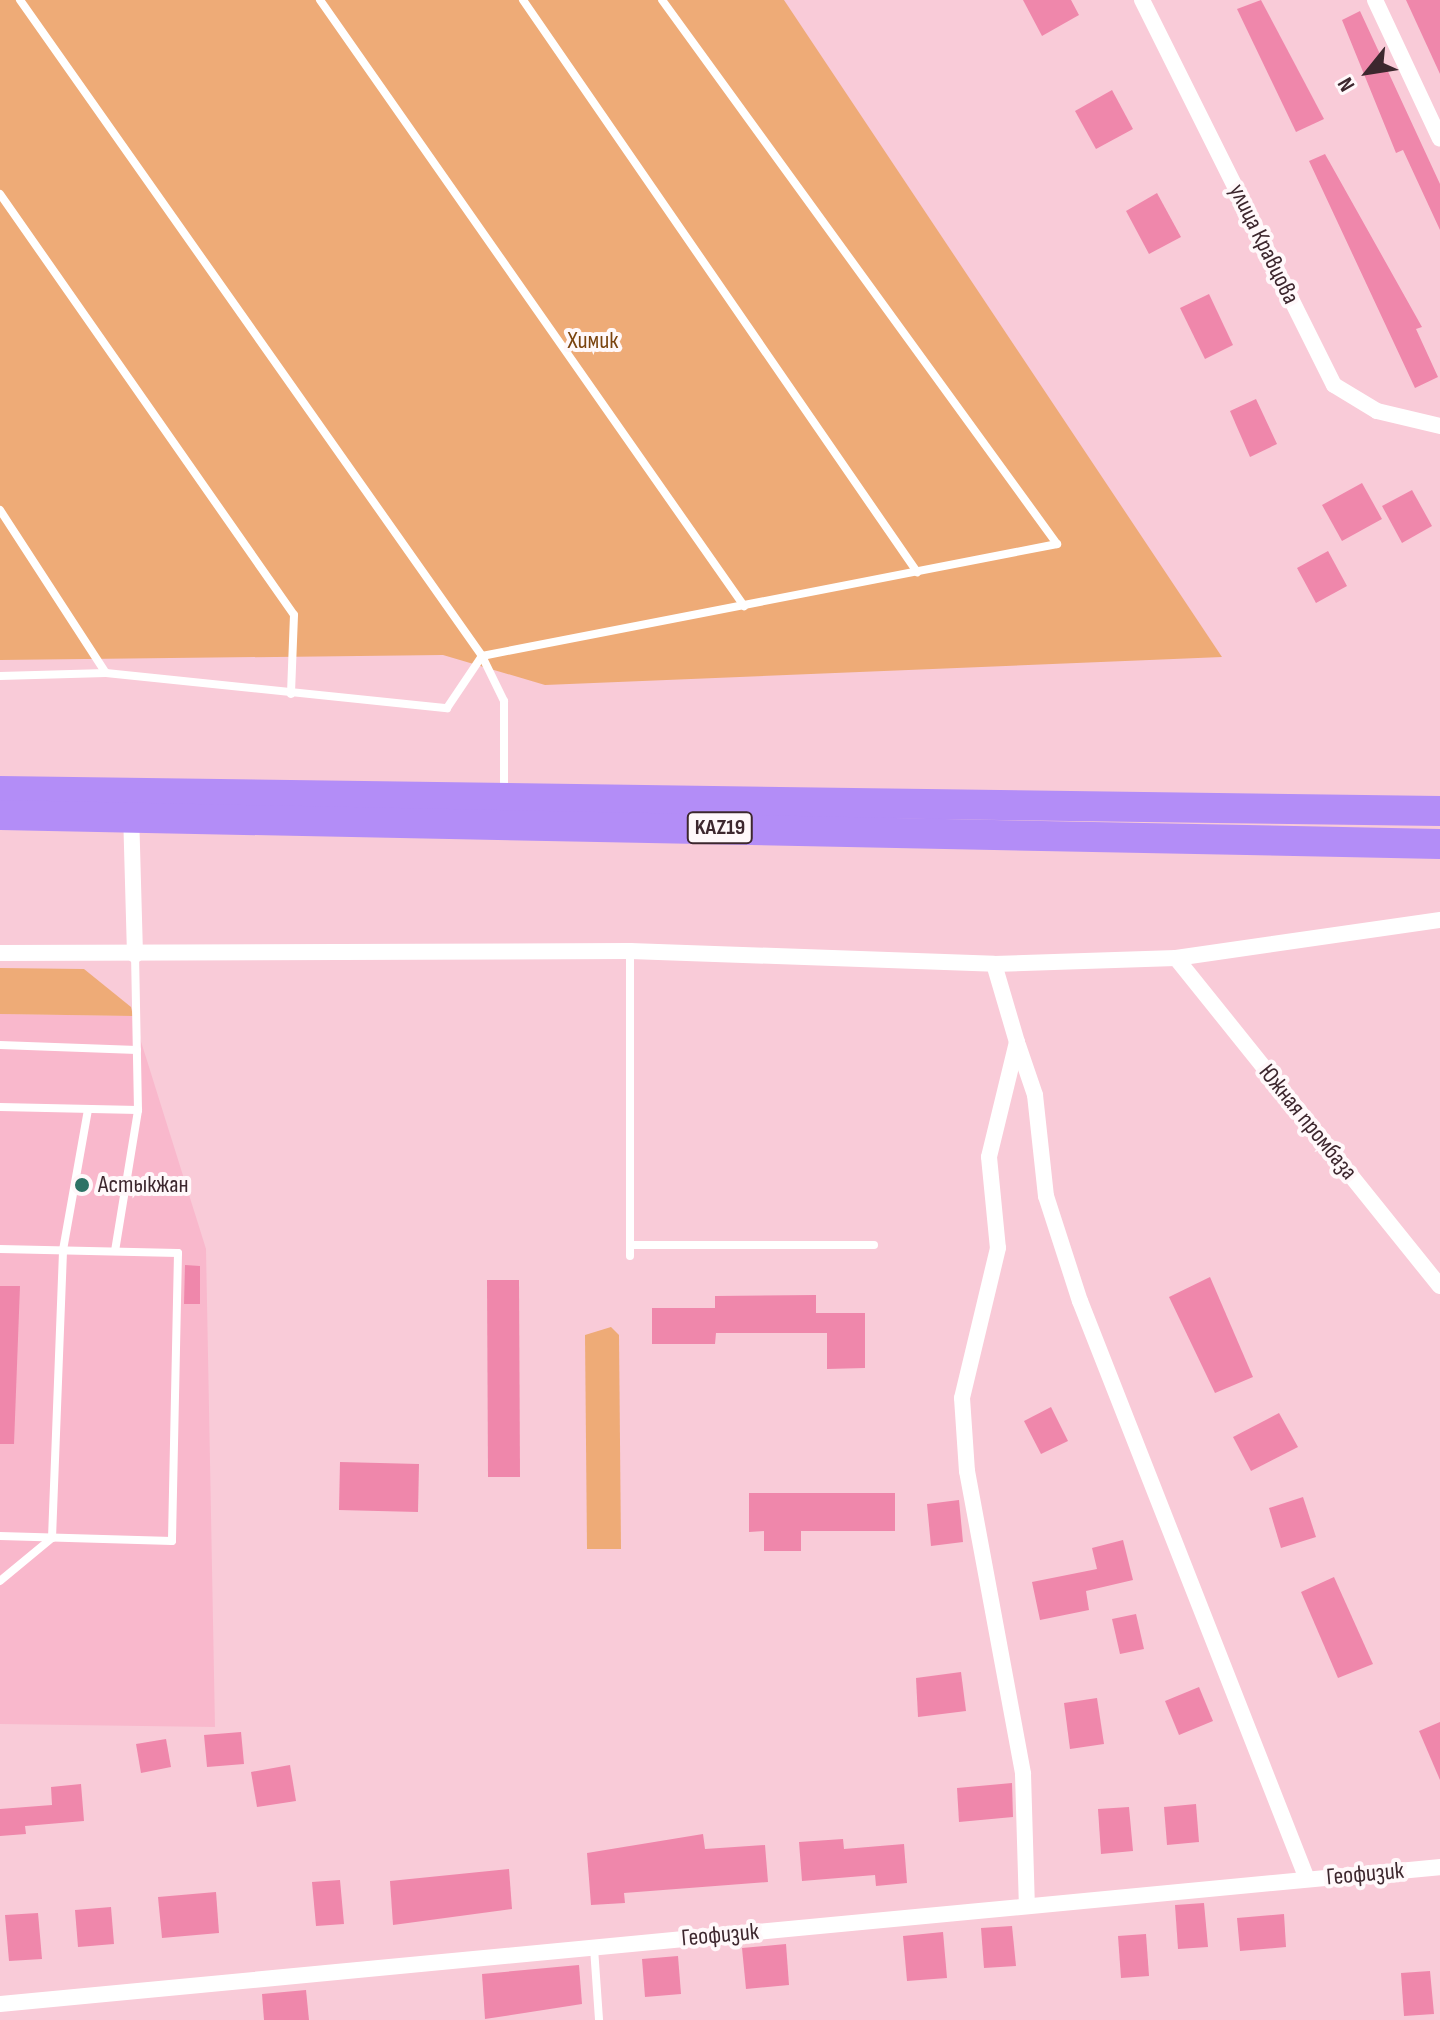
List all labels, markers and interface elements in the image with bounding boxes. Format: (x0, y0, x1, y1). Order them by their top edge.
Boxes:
north arrow (1328, 32, 1408, 112)
text: N (1332, 72, 1361, 96)
street label: улица Кравцова (1223, 179, 1305, 309)
park label: Химик (568, 327, 618, 355)
road number: KAZ19 (686, 810, 754, 846)
street label: Южная промбаза (1253, 1058, 1363, 1186)
place label: Астыкжан (98, 1171, 188, 1199)
marker: Астыкжан (73, 1176, 91, 1194)
street label: Геофизик (1325, 1856, 1405, 1892)
street label: Геофизик (680, 1917, 760, 1953)

